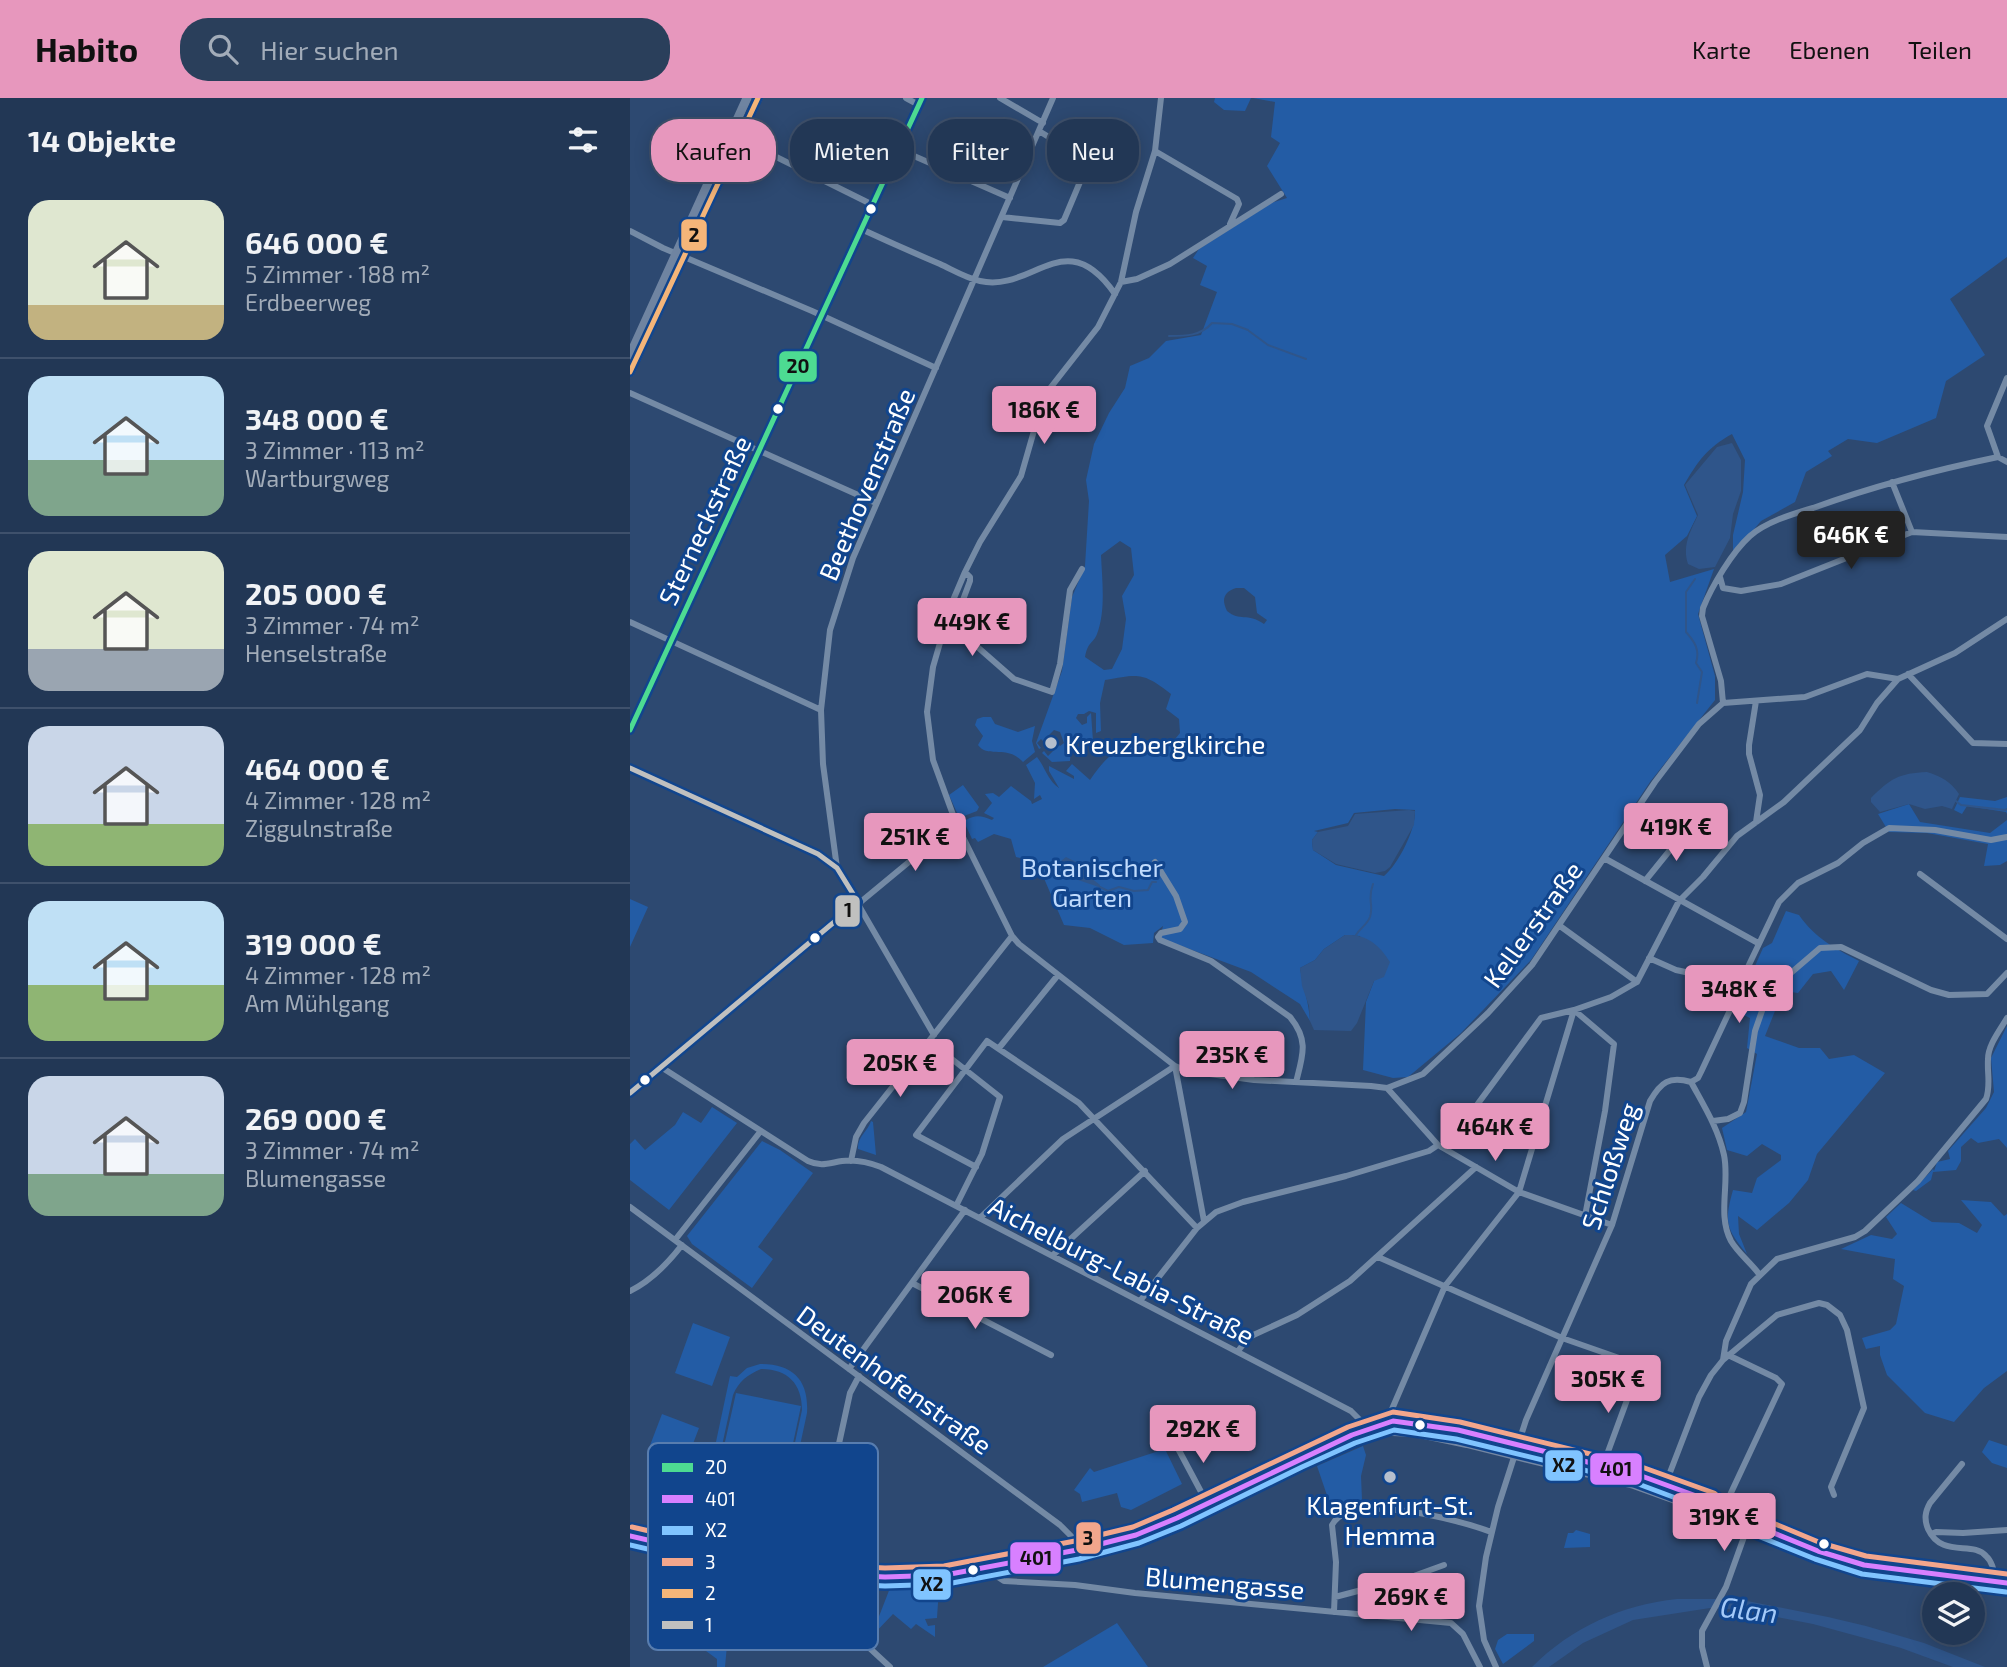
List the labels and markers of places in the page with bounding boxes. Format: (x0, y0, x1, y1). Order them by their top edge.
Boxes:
unlabelled marker (864, 202, 878, 216)
pin: 186K € (987, 386, 1101, 446)
unlabelled marker (771, 402, 785, 416)
pin: 646K € (1794, 512, 1908, 571)
pin: 449K € (915, 598, 1029, 658)
place label: Kreuzberglkirche (1065, 728, 1265, 759)
marker: Kreuzberglkirche (1043, 735, 1059, 751)
pin: 419K € (1619, 804, 1733, 863)
pin: 251K € (858, 814, 972, 873)
unlabelled marker (808, 931, 822, 945)
pin: 348K € (1682, 965, 1796, 1025)
pin: 235K € (1175, 1032, 1289, 1091)
pin: 205K € (843, 1040, 957, 1099)
unlabelled marker (638, 1073, 652, 1087)
pin: 464K € (1438, 1104, 1552, 1163)
pin: 206K € (918, 1272, 1032, 1331)
pin: 305K € (1551, 1356, 1665, 1415)
pin: 292K € (1146, 1406, 1260, 1465)
unlabelled marker (1413, 1418, 1427, 1432)
marker: Klagenfurt-St. Hemma (1382, 1469, 1398, 1485)
place label: Klagenfurt-St. Hemma (1306, 1489, 1474, 1550)
pin: 319K € (1667, 1494, 1781, 1553)
unlabelled marker (1817, 1537, 1831, 1551)
unlabelled marker (966, 1563, 980, 1577)
pin: 269K € (1354, 1574, 1468, 1633)

